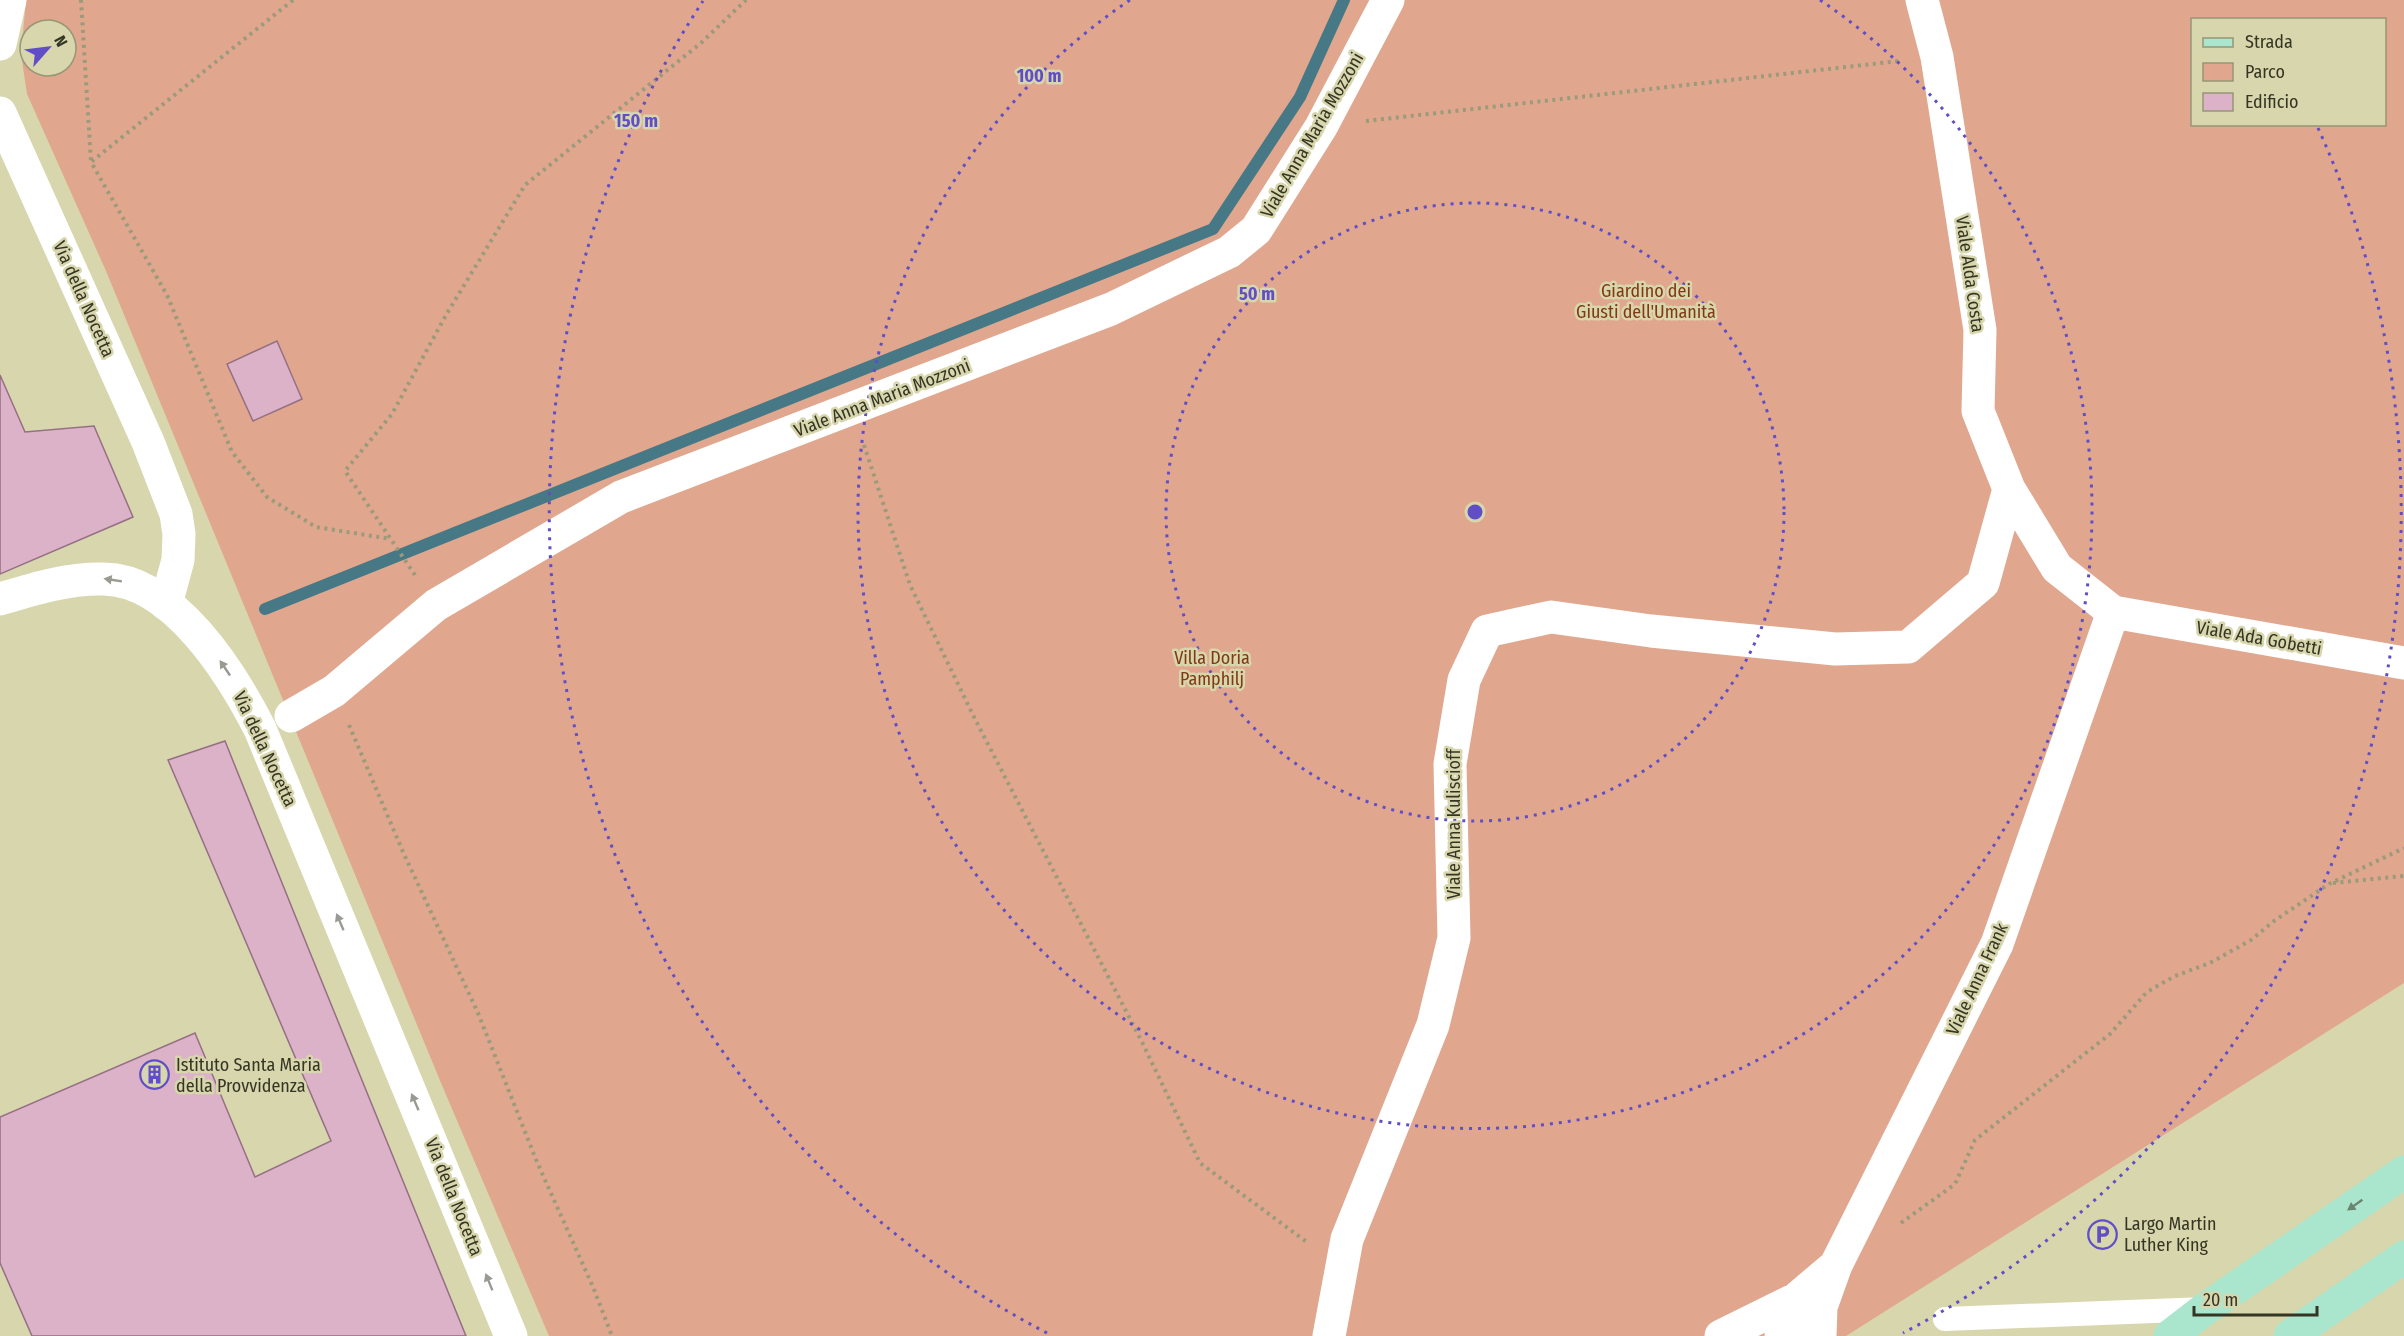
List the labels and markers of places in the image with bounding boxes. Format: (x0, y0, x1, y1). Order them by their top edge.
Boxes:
centre of rings (1465, 502, 1485, 522)
place label: Istituto Santa Maria della Provvidenza (176, 1054, 321, 1097)
building icon: Istituto Santa Maria della Provvidenza (139, 1059, 171, 1091)
place label: Largo Martin Luther King (2124, 1213, 2216, 1256)
parking icon: Largo Martin Luther King (2087, 1218, 2119, 1250)

